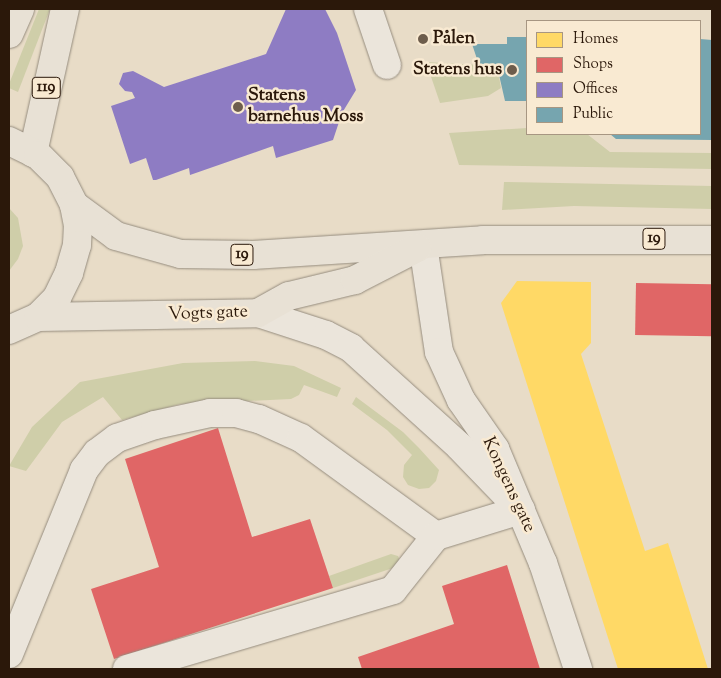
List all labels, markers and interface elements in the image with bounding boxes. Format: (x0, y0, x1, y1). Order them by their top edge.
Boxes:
legend (526, 20, 701, 135)
place label: Pålen (433, 28, 475, 50)
text: Homes (573, 29, 618, 50)
marker: Pålen (417, 33, 429, 45)
text: Shops (573, 54, 613, 75)
place label: Statens hus (413, 59, 502, 81)
marker: Statens hus (506, 64, 518, 76)
road number: 119 (31, 75, 61, 102)
text: Offices (573, 79, 618, 100)
place label: Statens barnehus Moss (248, 86, 363, 128)
marker: Statens barnehus Moss (232, 101, 244, 113)
text: Public (573, 104, 613, 125)
road number: 19 (642, 225, 666, 252)
road number: 19 (230, 242, 254, 268)
street label: Vogts gate (168, 302, 248, 326)
street label: Kongens gate (477, 434, 539, 536)

